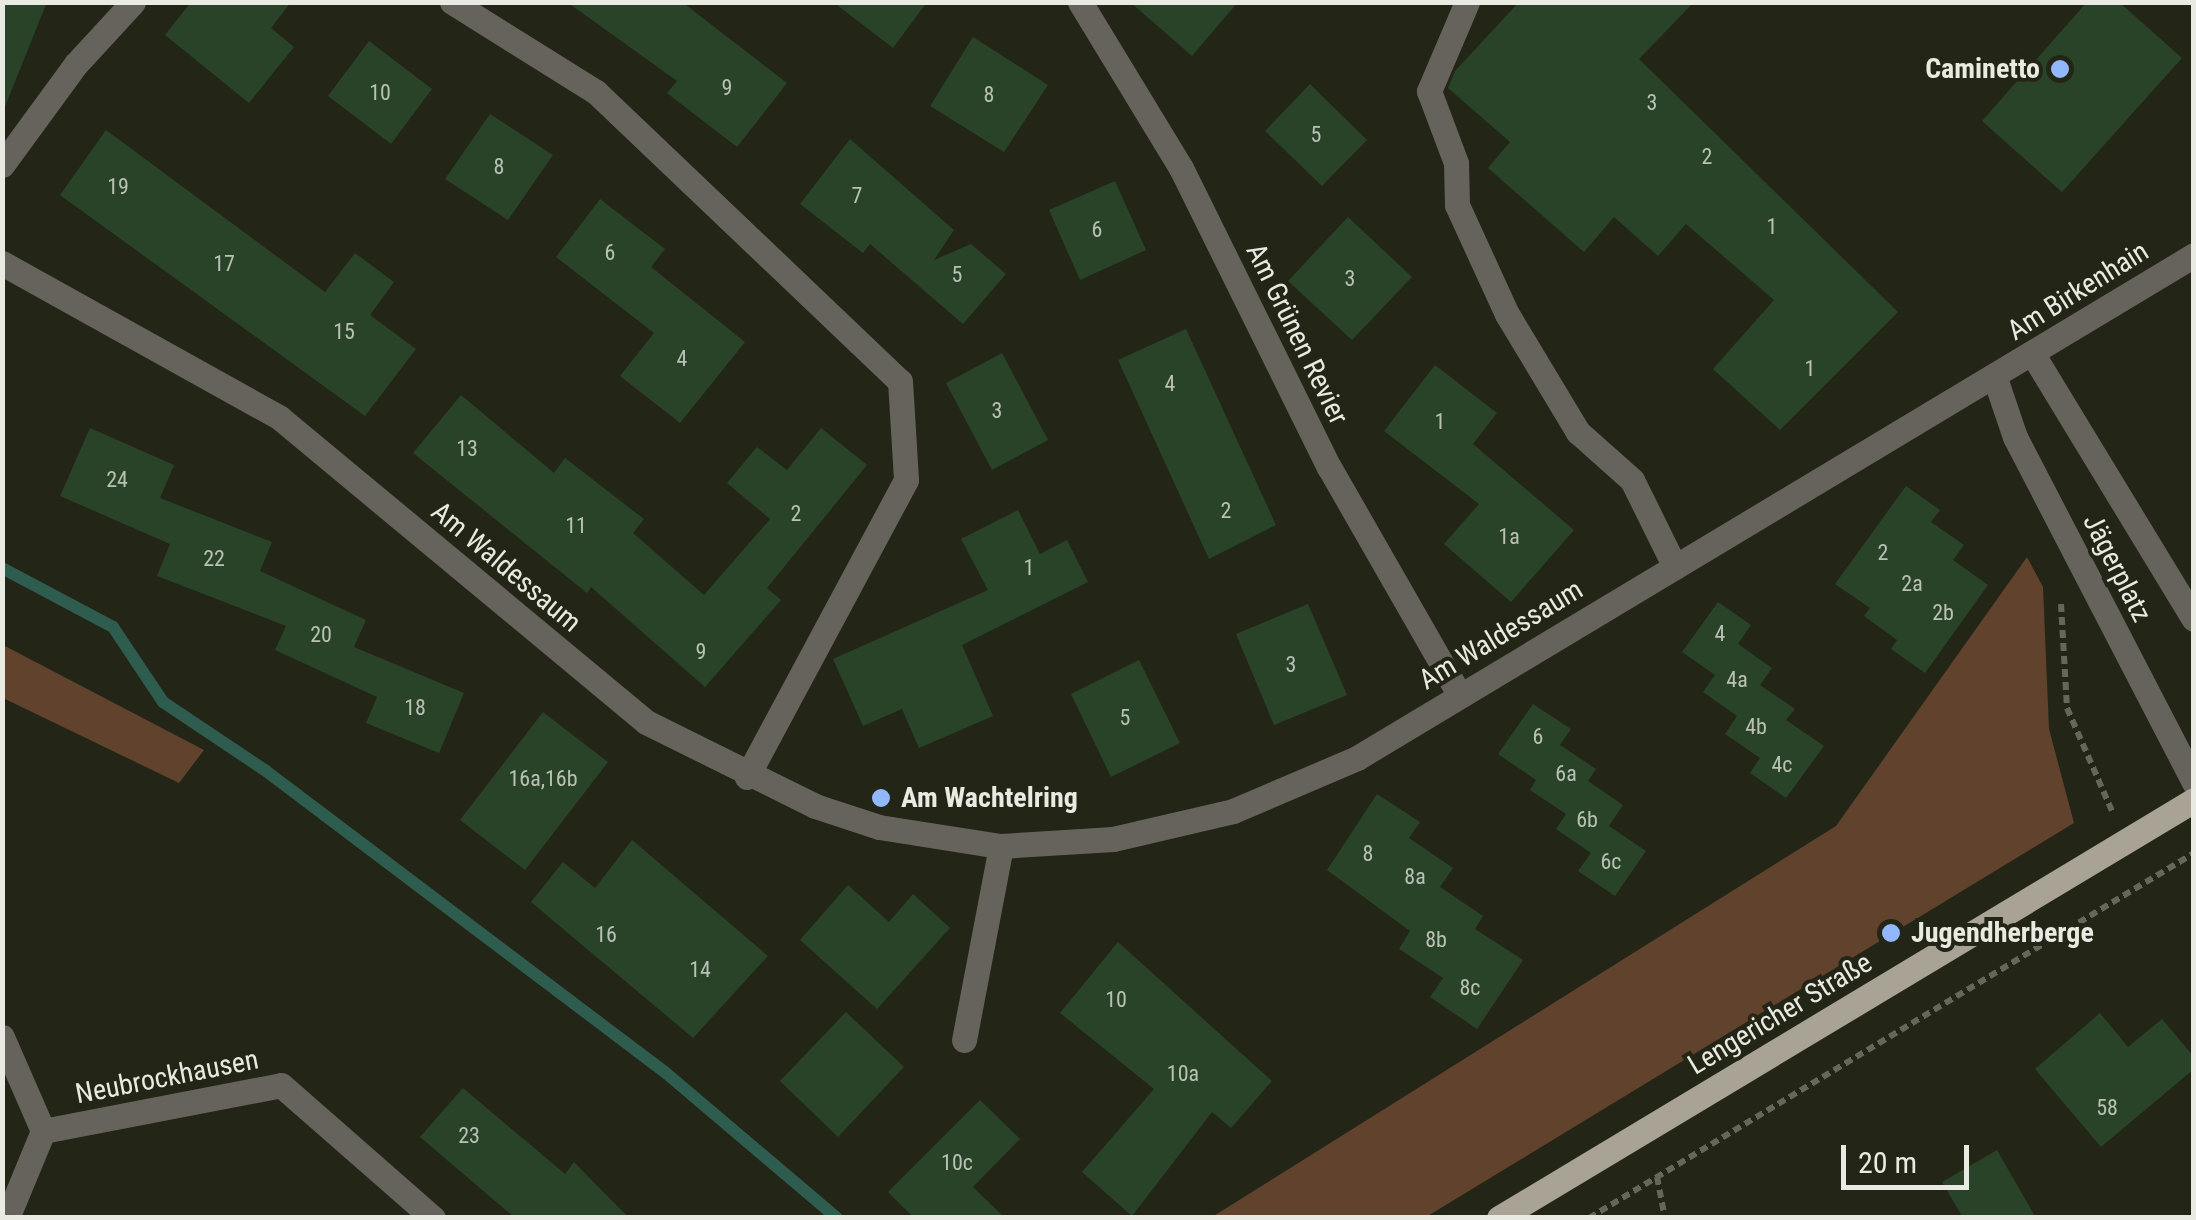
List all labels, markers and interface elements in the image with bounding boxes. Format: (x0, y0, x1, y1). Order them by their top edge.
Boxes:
place label: Caminetto (1925, 52, 2040, 86)
marker: Caminetto (2049, 58, 2071, 80)
house number: 9 (722, 75, 732, 101)
house number: 10 (369, 80, 391, 106)
house number: 8 (984, 82, 994, 108)
house number: 3 (1647, 90, 1657, 116)
house number: 5 (1311, 122, 1321, 148)
house number: 2 (1702, 144, 1712, 170)
house number: 8 (494, 154, 504, 180)
house number: 19 (107, 174, 129, 200)
house number: 7 (852, 183, 862, 209)
house number: 1 (1767, 214, 1777, 240)
house number: 6 (1092, 217, 1102, 243)
street label: Am Birkenhain (2001, 234, 2155, 348)
street label: Am Grünen Revier (1239, 238, 1355, 430)
house number: 6 (605, 240, 615, 266)
house number: 17 (213, 251, 235, 277)
house number: 5 (952, 262, 962, 288)
house number: 3 (1345, 266, 1355, 292)
house number: 15 (333, 319, 355, 345)
house number: 4 (677, 346, 687, 372)
house number: 1 (1805, 356, 1815, 382)
house number: 4 (1165, 371, 1175, 397)
house number: 3 (992, 398, 1002, 424)
house number: 1 (1435, 409, 1445, 435)
house number: 13 (456, 436, 478, 462)
house number: 24 (106, 467, 128, 493)
street label: Am Waldessaum (424, 495, 588, 639)
house number: 2 (1221, 498, 1231, 524)
house number: 2 (791, 501, 801, 527)
street label: Jägerplatz (2076, 508, 2158, 628)
house number: 11 (565, 513, 587, 539)
house number: 1a (1498, 524, 1520, 550)
house number: 2 (1878, 540, 1888, 566)
house number: 22 (203, 546, 225, 572)
house number: 1 (1024, 555, 1034, 581)
house number: 2a (1901, 571, 1923, 597)
street label: Am Waldessaum (1413, 573, 1589, 697)
house number: 2b (1932, 600, 1954, 626)
house number: 4 (1715, 621, 1725, 647)
house number: 20 (310, 622, 332, 648)
house number: 9 (696, 639, 706, 665)
house number: 3 (1286, 652, 1296, 678)
house number: 4a (1726, 667, 1748, 693)
house number: 18 (404, 695, 426, 721)
house number: 5 (1120, 705, 1130, 731)
house number: 4b (1745, 714, 1767, 740)
house number: 6 (1533, 724, 1543, 750)
house number: 4c (1771, 752, 1793, 778)
house number: 6a (1555, 761, 1577, 787)
house number: 16a,16b (508, 766, 578, 792)
place label: Am Wachtelring (901, 781, 1078, 815)
marker: Am Wachtelring (870, 787, 892, 809)
house number: 6b (1576, 807, 1598, 833)
house number: 8 (1363, 841, 1373, 867)
house number: 6c (1600, 849, 1622, 875)
house number: 8a (1404, 864, 1426, 890)
place label: Jugendherberge (1911, 916, 2094, 950)
house number: 16 (595, 922, 617, 948)
marker: Jugendherberge (1880, 922, 1902, 944)
house number: 8b (1425, 927, 1447, 953)
street label: Lengericher Straße (1682, 946, 1878, 1082)
house number: 14 (689, 957, 711, 983)
house number: 8c (1459, 975, 1481, 1001)
house number: 10 (1105, 987, 1127, 1013)
street label: Neubrockhausen (73, 1043, 261, 1111)
house number: 10a (1167, 1061, 1199, 1087)
house number: 58 (2096, 1095, 2118, 1121)
house number: 23 (458, 1123, 480, 1149)
scale bar (1846, 1125, 1974, 1187)
text: 20 m (1858, 1145, 1917, 1180)
house number: 10c (941, 1150, 973, 1176)

